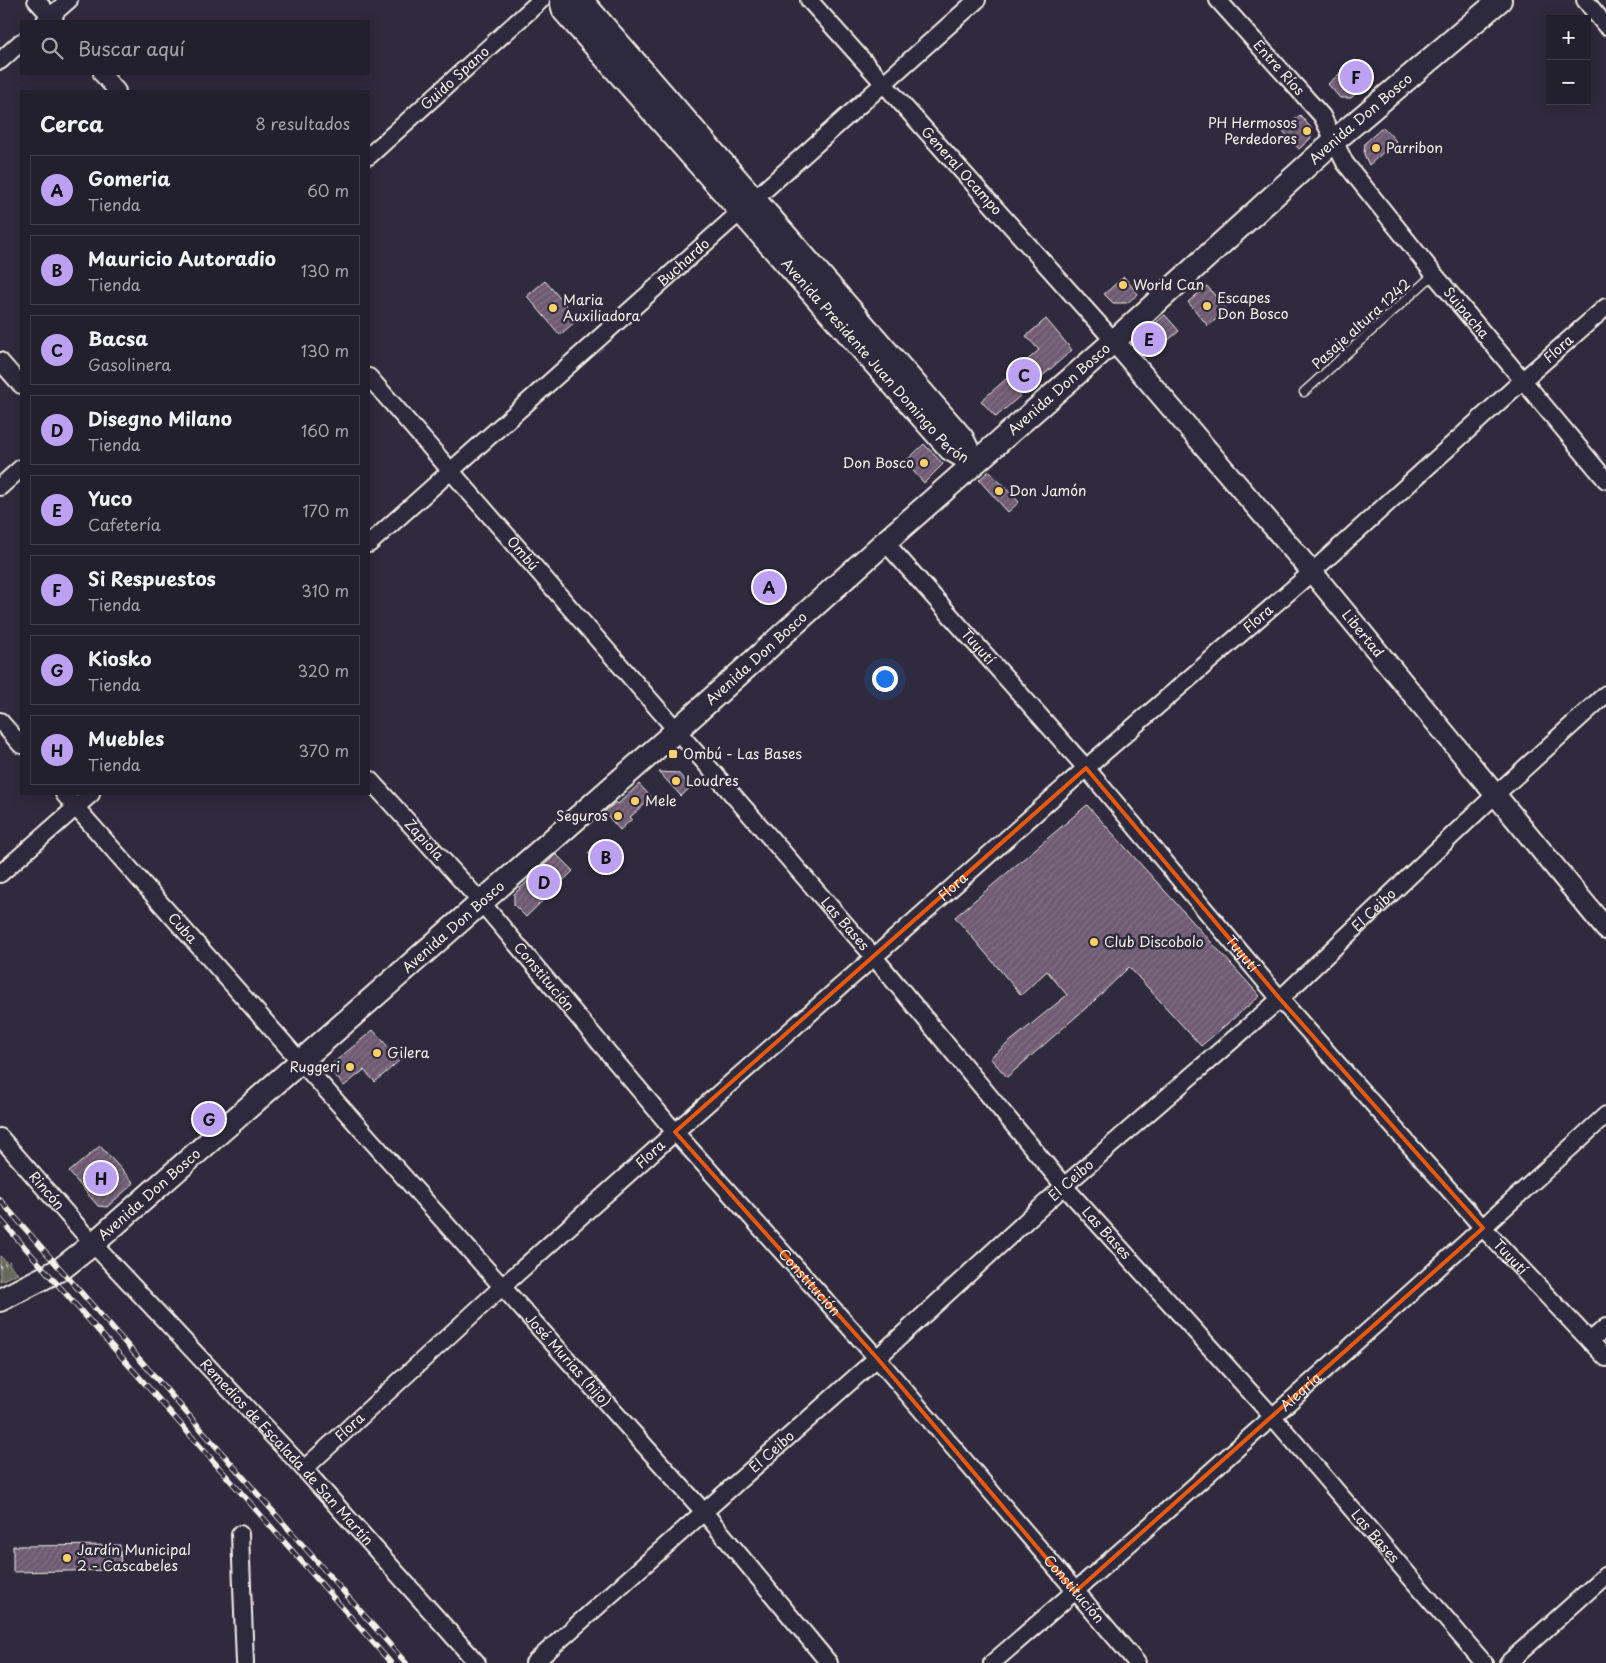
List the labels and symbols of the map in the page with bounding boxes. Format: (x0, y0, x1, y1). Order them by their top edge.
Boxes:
street label: Entre Ríos (1248, 35, 1310, 100)
street label: Guido Spano (415, 41, 494, 115)
pin: F (1340, 58, 1372, 96)
street label: Avenida Don Bosco (1304, 68, 1417, 169)
place label: PH Hermosos Perdedores (1208, 112, 1297, 149)
street label: General Ocampo (917, 121, 1008, 220)
marker: PH Hermosos Perdedores (1301, 125, 1313, 137)
place label: Parribon (1386, 137, 1443, 158)
marker: Parribon (1370, 142, 1382, 154)
street label: Buchardo (652, 233, 714, 291)
street label: Avenida Presidente Juan Domingo Perón (777, 254, 973, 468)
place label: World Can (1133, 274, 1204, 295)
street label: Pasaje altura 1242 (1307, 274, 1415, 374)
marker: World Can (1117, 279, 1129, 291)
street label: Suipacha (1439, 282, 1495, 343)
place label: Escapes Don Bosco (1217, 287, 1289, 324)
place label: Maria Auxiliadora (563, 289, 640, 326)
marker: Escapes Don Bosco (1201, 300, 1213, 312)
marker: Maria Auxiliadora (547, 302, 559, 314)
pin: E (1133, 320, 1165, 358)
street label: Flora (1539, 329, 1578, 367)
street label: Avenida Don Bosco (1003, 338, 1115, 440)
pin: C (1008, 356, 1040, 394)
place label: Don Bosco (842, 452, 914, 473)
marker: Don Bosco (918, 457, 930, 469)
place label: Don Jamón (1009, 480, 1087, 501)
marker: Don Jamón (993, 485, 1005, 497)
street label: Ombú (502, 531, 544, 575)
pin: A (753, 568, 785, 606)
street label: Flora (1238, 599, 1278, 637)
street label: Libertad (1337, 605, 1389, 662)
street label: Avenida Don Bosco (701, 606, 812, 709)
street label: Tuyutí (957, 624, 1000, 669)
your location (872, 666, 898, 692)
place label: Ombú - Las Bases (683, 743, 802, 764)
marker: Ombú - Las Bases (667, 748, 679, 760)
place label: Loudres (686, 770, 739, 791)
marker: Loudres (670, 775, 682, 787)
place label: Mele (645, 790, 677, 811)
marker: Mele (629, 795, 641, 807)
place label: Seguros (556, 805, 608, 826)
marker: Seguros (612, 810, 624, 822)
street label: Zapiola (400, 814, 449, 865)
pin: B (590, 838, 622, 876)
pin: D (528, 863, 560, 901)
street label: Flora (933, 867, 973, 905)
street label: Avenida Don Bosco (397, 875, 509, 978)
street label: El Ceibo (1346, 883, 1401, 936)
street label: Las Bases (816, 892, 875, 955)
street label: Cuba (163, 908, 203, 948)
place label: Club Discobolo (1104, 931, 1204, 952)
street label: Tuyutí (1221, 931, 1264, 976)
marker: Club Discobolo (1088, 936, 1100, 948)
street label: Constitución (509, 937, 580, 1015)
place label: Gilera (387, 1042, 430, 1063)
marker: Gilera (371, 1047, 383, 1059)
place label: Ruggeri (289, 1056, 340, 1077)
marker: Ruggeri (344, 1061, 356, 1073)
pin: G (193, 1100, 225, 1138)
street label: Flora (630, 1134, 670, 1173)
street label: Avenida Don Bosco (93, 1143, 205, 1245)
street label: El Ceibo (1043, 1154, 1098, 1206)
pin: H (85, 1159, 117, 1197)
street label: Rincón (24, 1166, 70, 1214)
street label: Las Bases (1077, 1202, 1136, 1264)
street label: Tuyutí (1489, 1234, 1533, 1279)
street label: Constitución (774, 1244, 846, 1321)
street label: José Murias (hijo) (521, 1308, 616, 1411)
street label: Remedios de Escalada de San Martín (195, 1354, 378, 1550)
street label: Alegría (1275, 1367, 1326, 1416)
street label: Flora (330, 1407, 369, 1446)
street label: El Ceibo (744, 1425, 799, 1477)
street label: Las Bases (1346, 1504, 1405, 1567)
place label: Jardín Municipal 2 - Cascabeles (77, 1539, 191, 1576)
street label: Constitución (1039, 1550, 1110, 1628)
marker: Jardín Municipal 2 - Cascabeles (61, 1552, 73, 1564)

